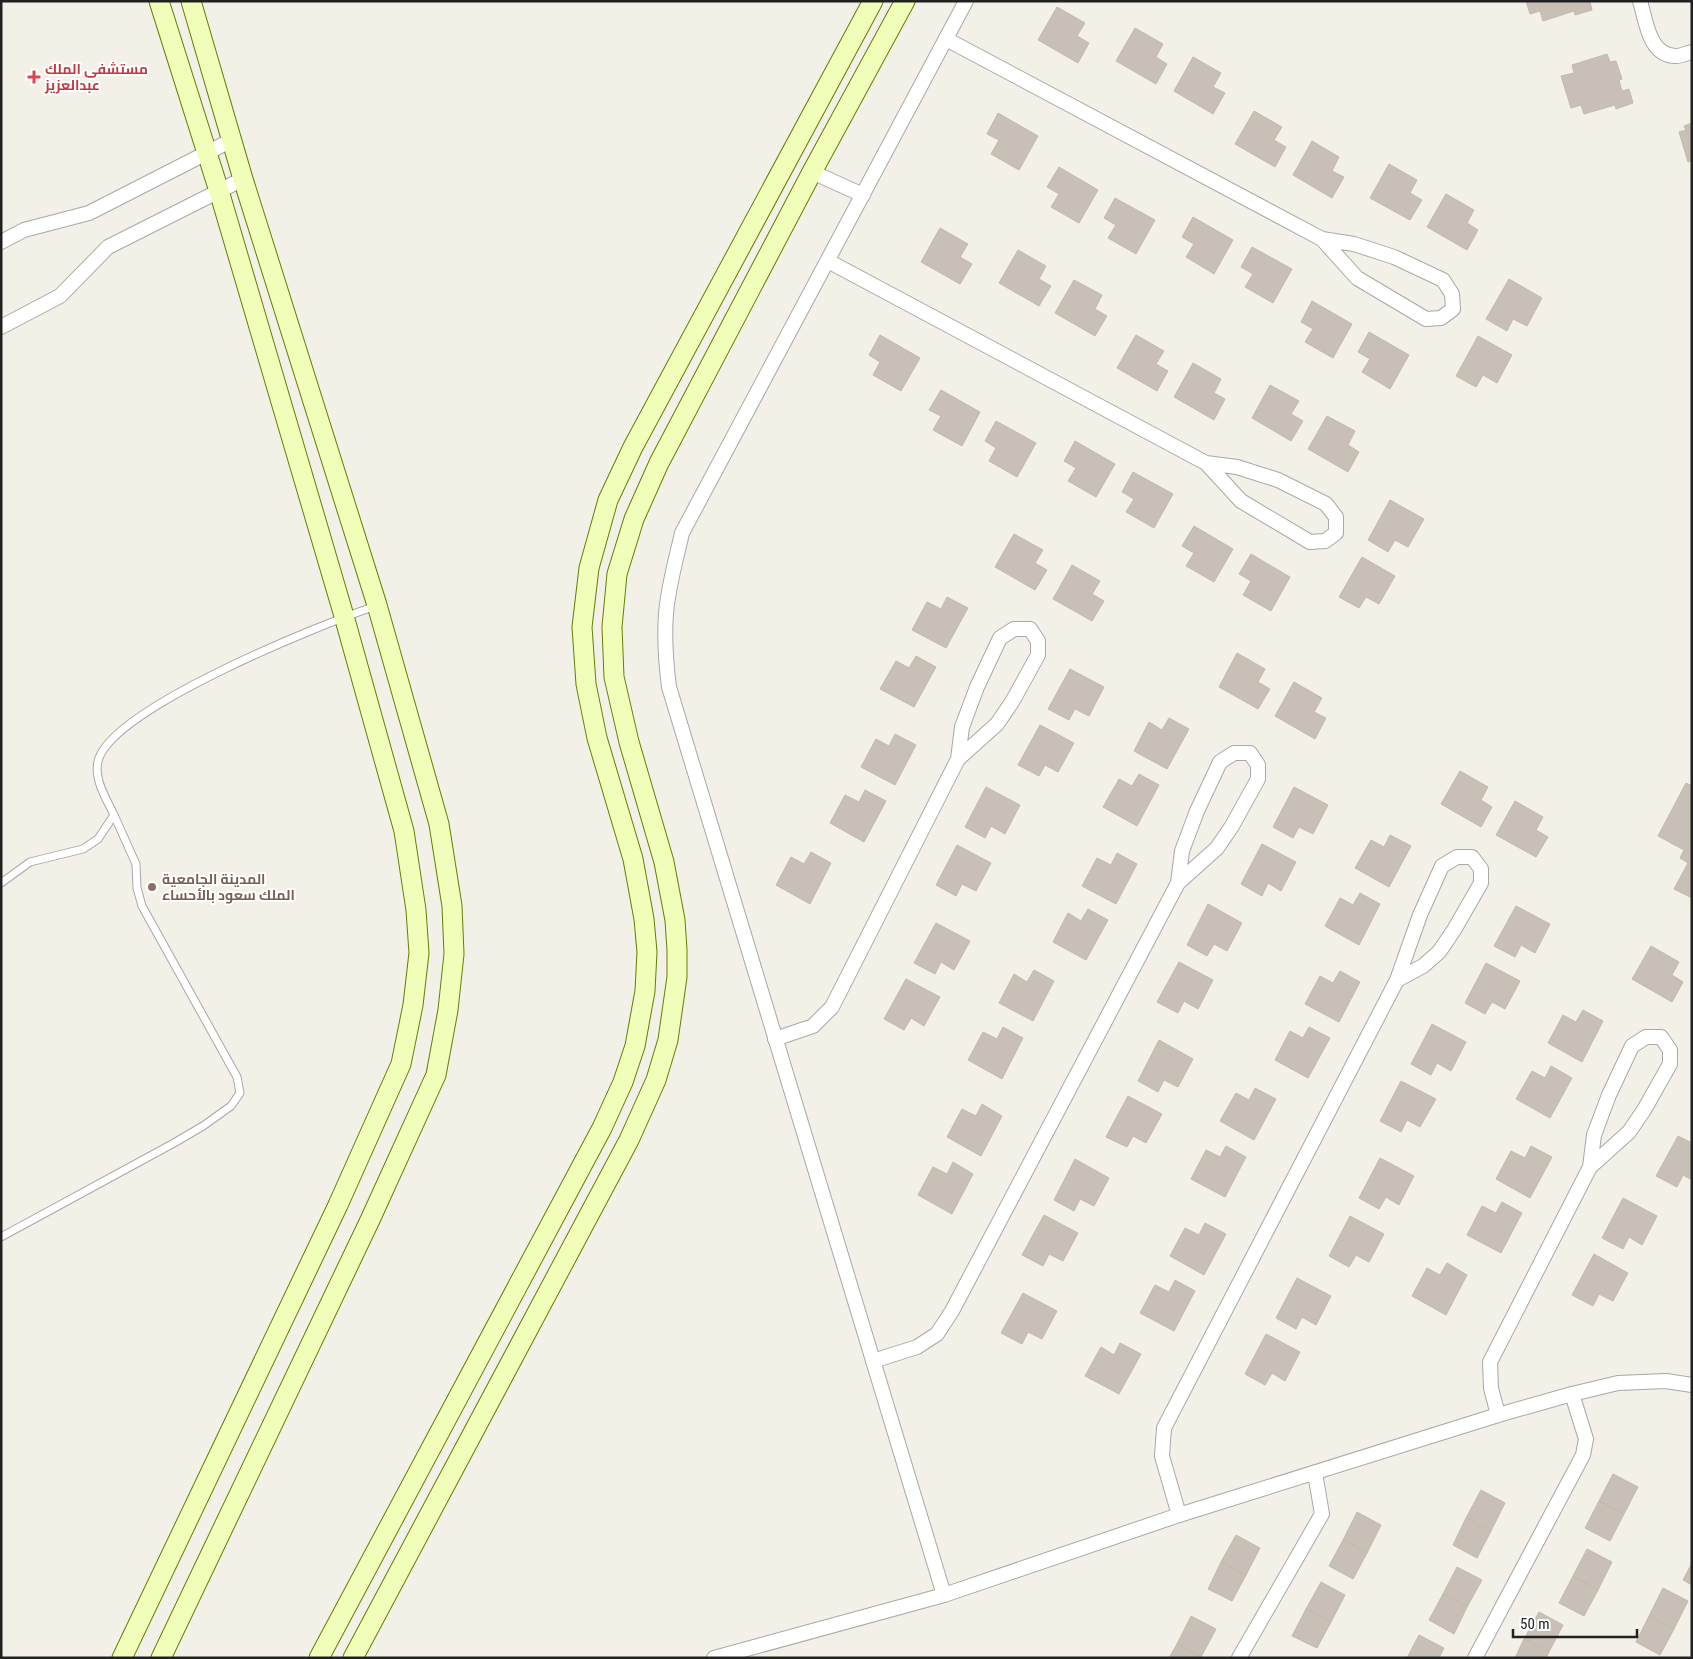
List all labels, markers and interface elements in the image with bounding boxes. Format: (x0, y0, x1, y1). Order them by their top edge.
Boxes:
place label: مستشفى الملك عبدالعزيز (44, 61, 148, 94)
marker: مستشفى الملك عبدالعزيز (27, 70, 41, 84)
place label: المدينة الجامعية الملك سعود بالأحساء (162, 871, 295, 904)
marker: المدينة الجامعية الملك سعود بالأحساء (146, 881, 158, 893)
scale bar (1513, 1606, 1637, 1638)
text: 50 m (1520, 1615, 1550, 1633)

